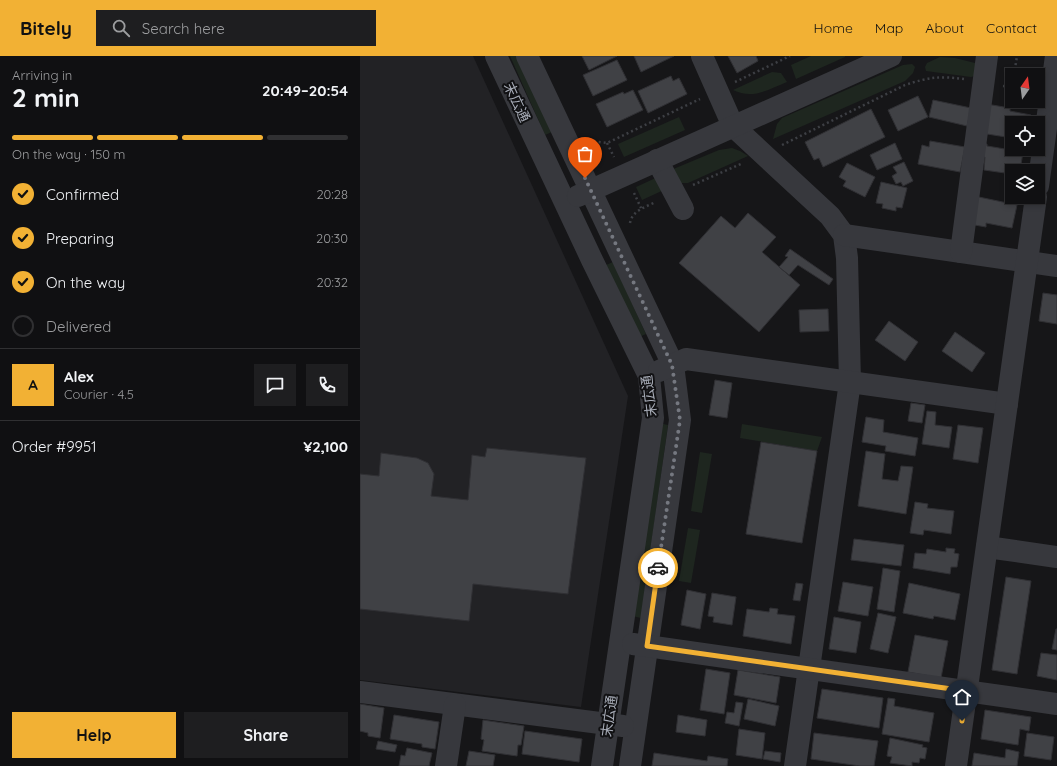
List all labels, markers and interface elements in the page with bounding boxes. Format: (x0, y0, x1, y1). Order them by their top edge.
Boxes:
search box (96, 10, 376, 46)
text: Bitely (20, 16, 72, 40)
icon: search (110, 17, 132, 39)
text: Search here (142, 19, 225, 38)
text: Home (814, 19, 853, 37)
text: Map (875, 19, 903, 37)
text: About (925, 19, 964, 37)
text: Contact (986, 19, 1037, 37)
text: Arriving in (12, 67, 72, 83)
north arrow (1005, 68, 1045, 108)
map controls (1005, 68, 1045, 204)
street label: 末広通 (500, 79, 534, 125)
text: 2 min (12, 81, 80, 114)
text: 20:49–20:54 (262, 81, 348, 100)
button: locate (1005, 116, 1045, 156)
pin (568, 137, 602, 178)
icon: bag (574, 143, 596, 165)
text: On the way · 150 m (12, 146, 125, 162)
button: layers (1005, 164, 1045, 204)
icon: check (12, 183, 34, 205)
text: Confirmed (46, 185, 119, 204)
text: 20:28 (316, 186, 348, 202)
icon: check (12, 227, 34, 249)
text: Preparing (46, 229, 114, 248)
text: 20:30 (316, 230, 348, 246)
icon: check (12, 271, 34, 293)
text: On the way (46, 273, 125, 292)
text: 20:32 (317, 274, 348, 290)
text: Delivered (46, 317, 111, 336)
button: chat (254, 364, 296, 406)
button: phone (306, 364, 348, 406)
text: Alex (64, 367, 94, 386)
street label: 末広通 (638, 374, 660, 418)
text: A (28, 375, 38, 394)
text: Courier · 4.5 (64, 386, 134, 402)
text: Order #9951 (12, 437, 97, 456)
text: ¥2,100 (303, 437, 348, 456)
courier (638, 548, 678, 588)
icon: car (647, 557, 669, 579)
pin (945, 680, 979, 721)
icon: home (951, 686, 973, 708)
street label: 末広通 (597, 694, 621, 738)
button: Help (12, 712, 176, 758)
button: Share (184, 712, 348, 758)

